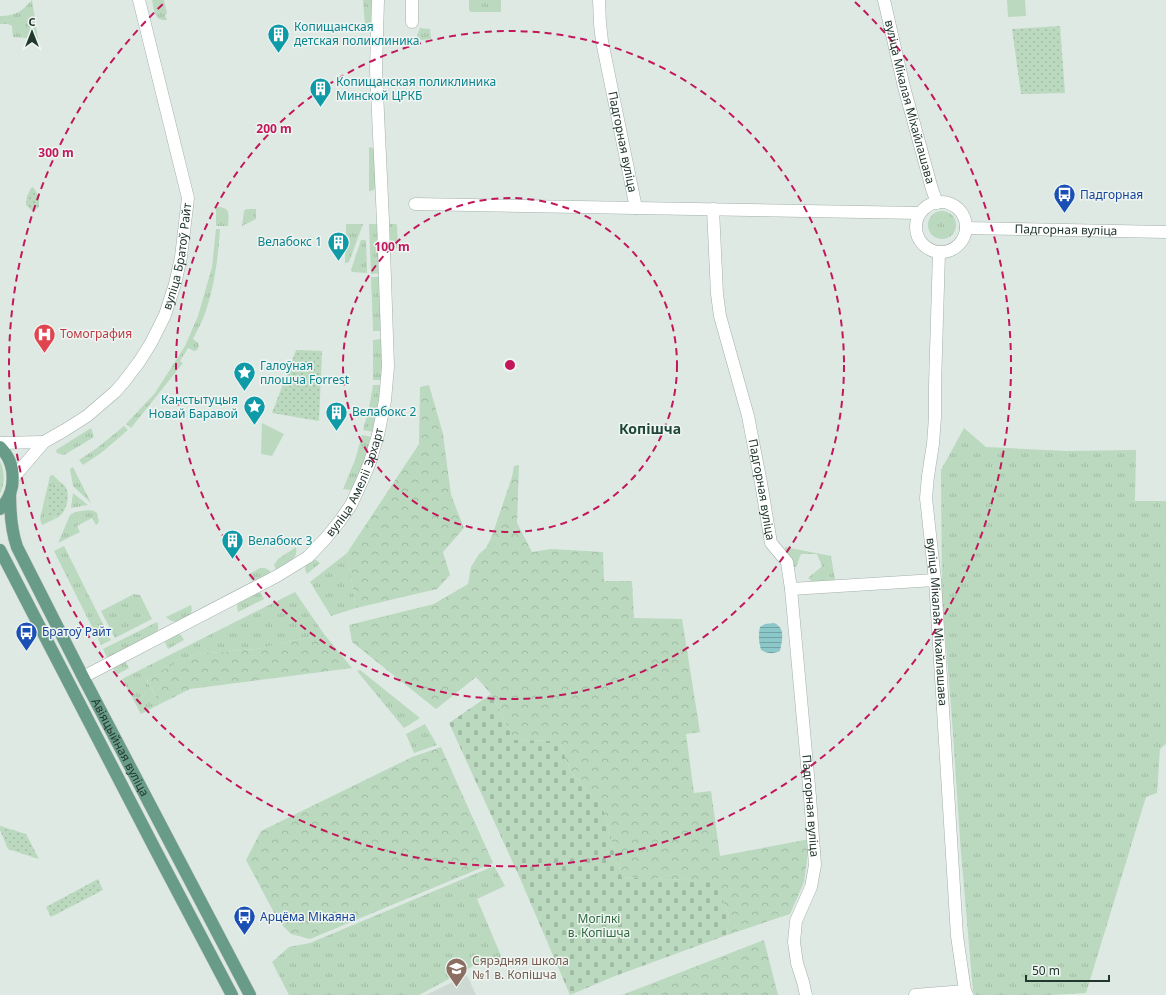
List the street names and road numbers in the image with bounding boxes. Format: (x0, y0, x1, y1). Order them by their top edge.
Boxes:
street label: вуліца Мікалая Міхайлашава (881, 18, 939, 186)
street label: Падгорная вуліца (604, 90, 642, 194)
street label: вуліца Братоў Райт (158, 202, 195, 312)
street label: Падгорная вуліца (1014, 220, 1118, 239)
street label: вуліца Амеліі Эрхарт (322, 426, 387, 540)
street label: Падгорная вуліца (745, 437, 779, 542)
street label: вуліца Мікалая Міхайлашава (922, 537, 952, 707)
street label: Авіяцыйная вуліца (88, 695, 153, 799)
street label: Падгорная вуліца (798, 754, 823, 858)

